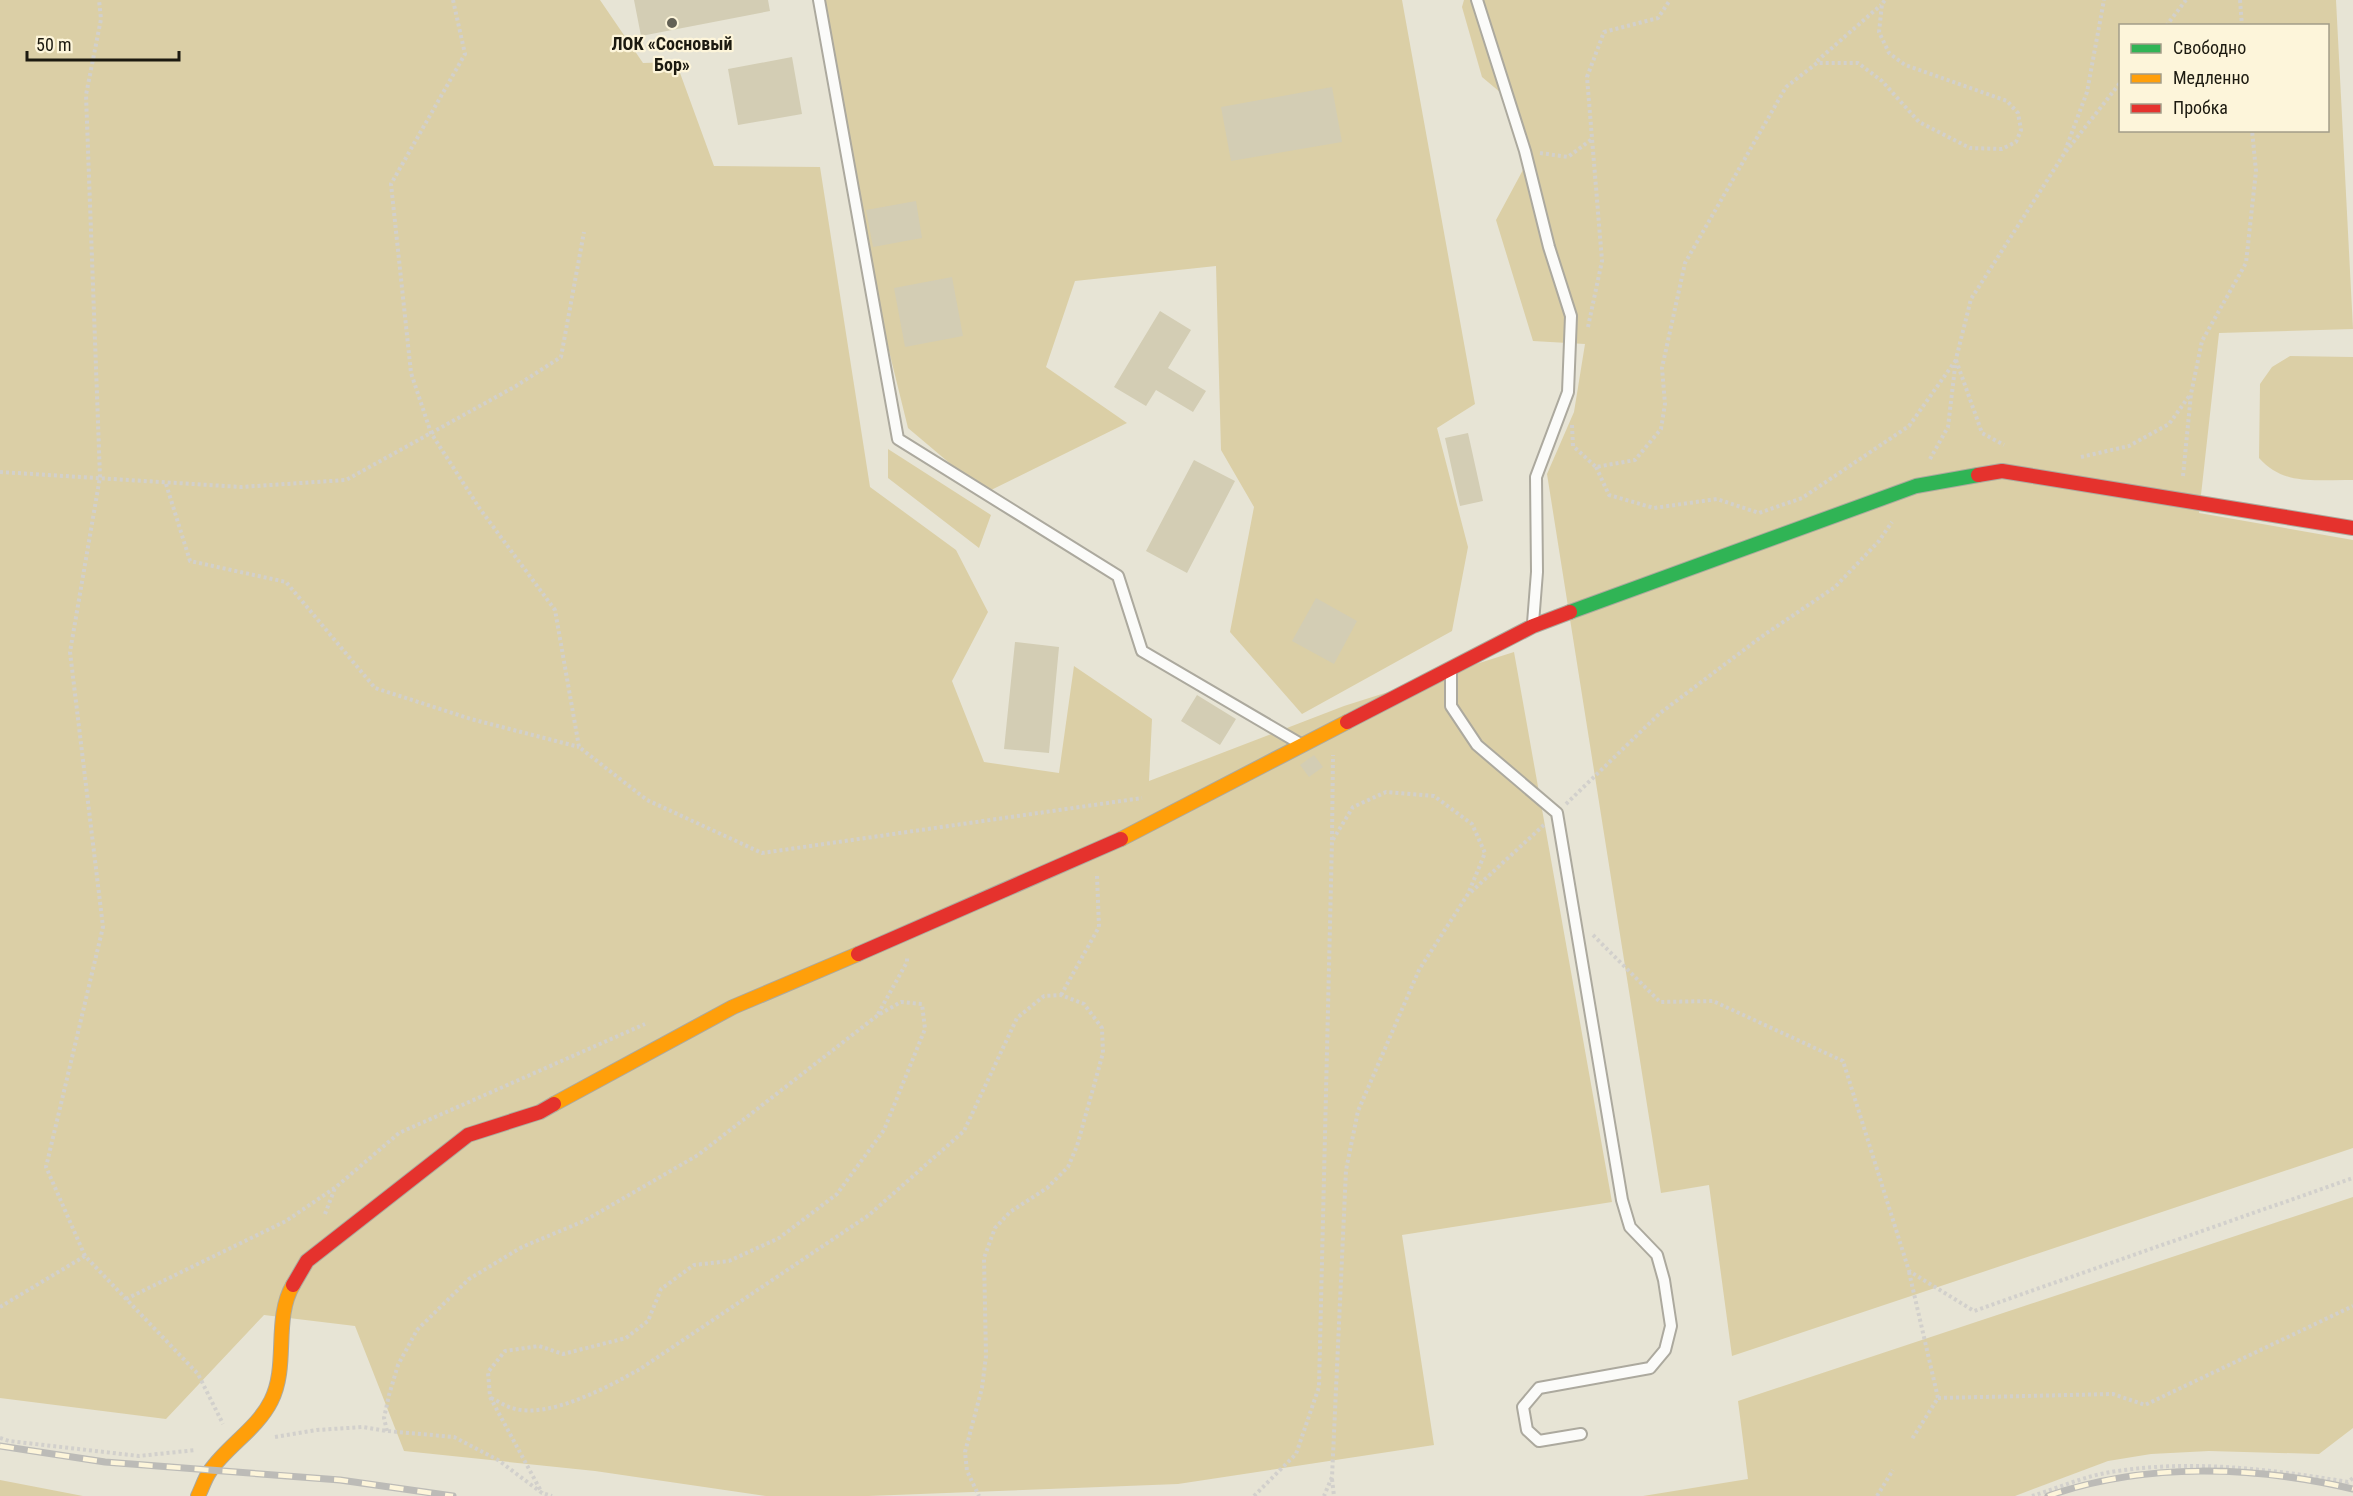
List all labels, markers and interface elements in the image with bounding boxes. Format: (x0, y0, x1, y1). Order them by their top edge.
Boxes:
marker: ЛОК «Сосновый Бор» (665, 16, 679, 30)
scale bar (27, 24, 178, 62)
legend (2119, 24, 2329, 132)
place label: ЛОК «Сосновый Бор» (612, 33, 732, 75)
text: 50 m (36, 34, 71, 55)
text: Свободно (2173, 37, 2246, 58)
text: Медленно (2173, 67, 2250, 88)
text: Пробка (2173, 97, 2228, 118)

